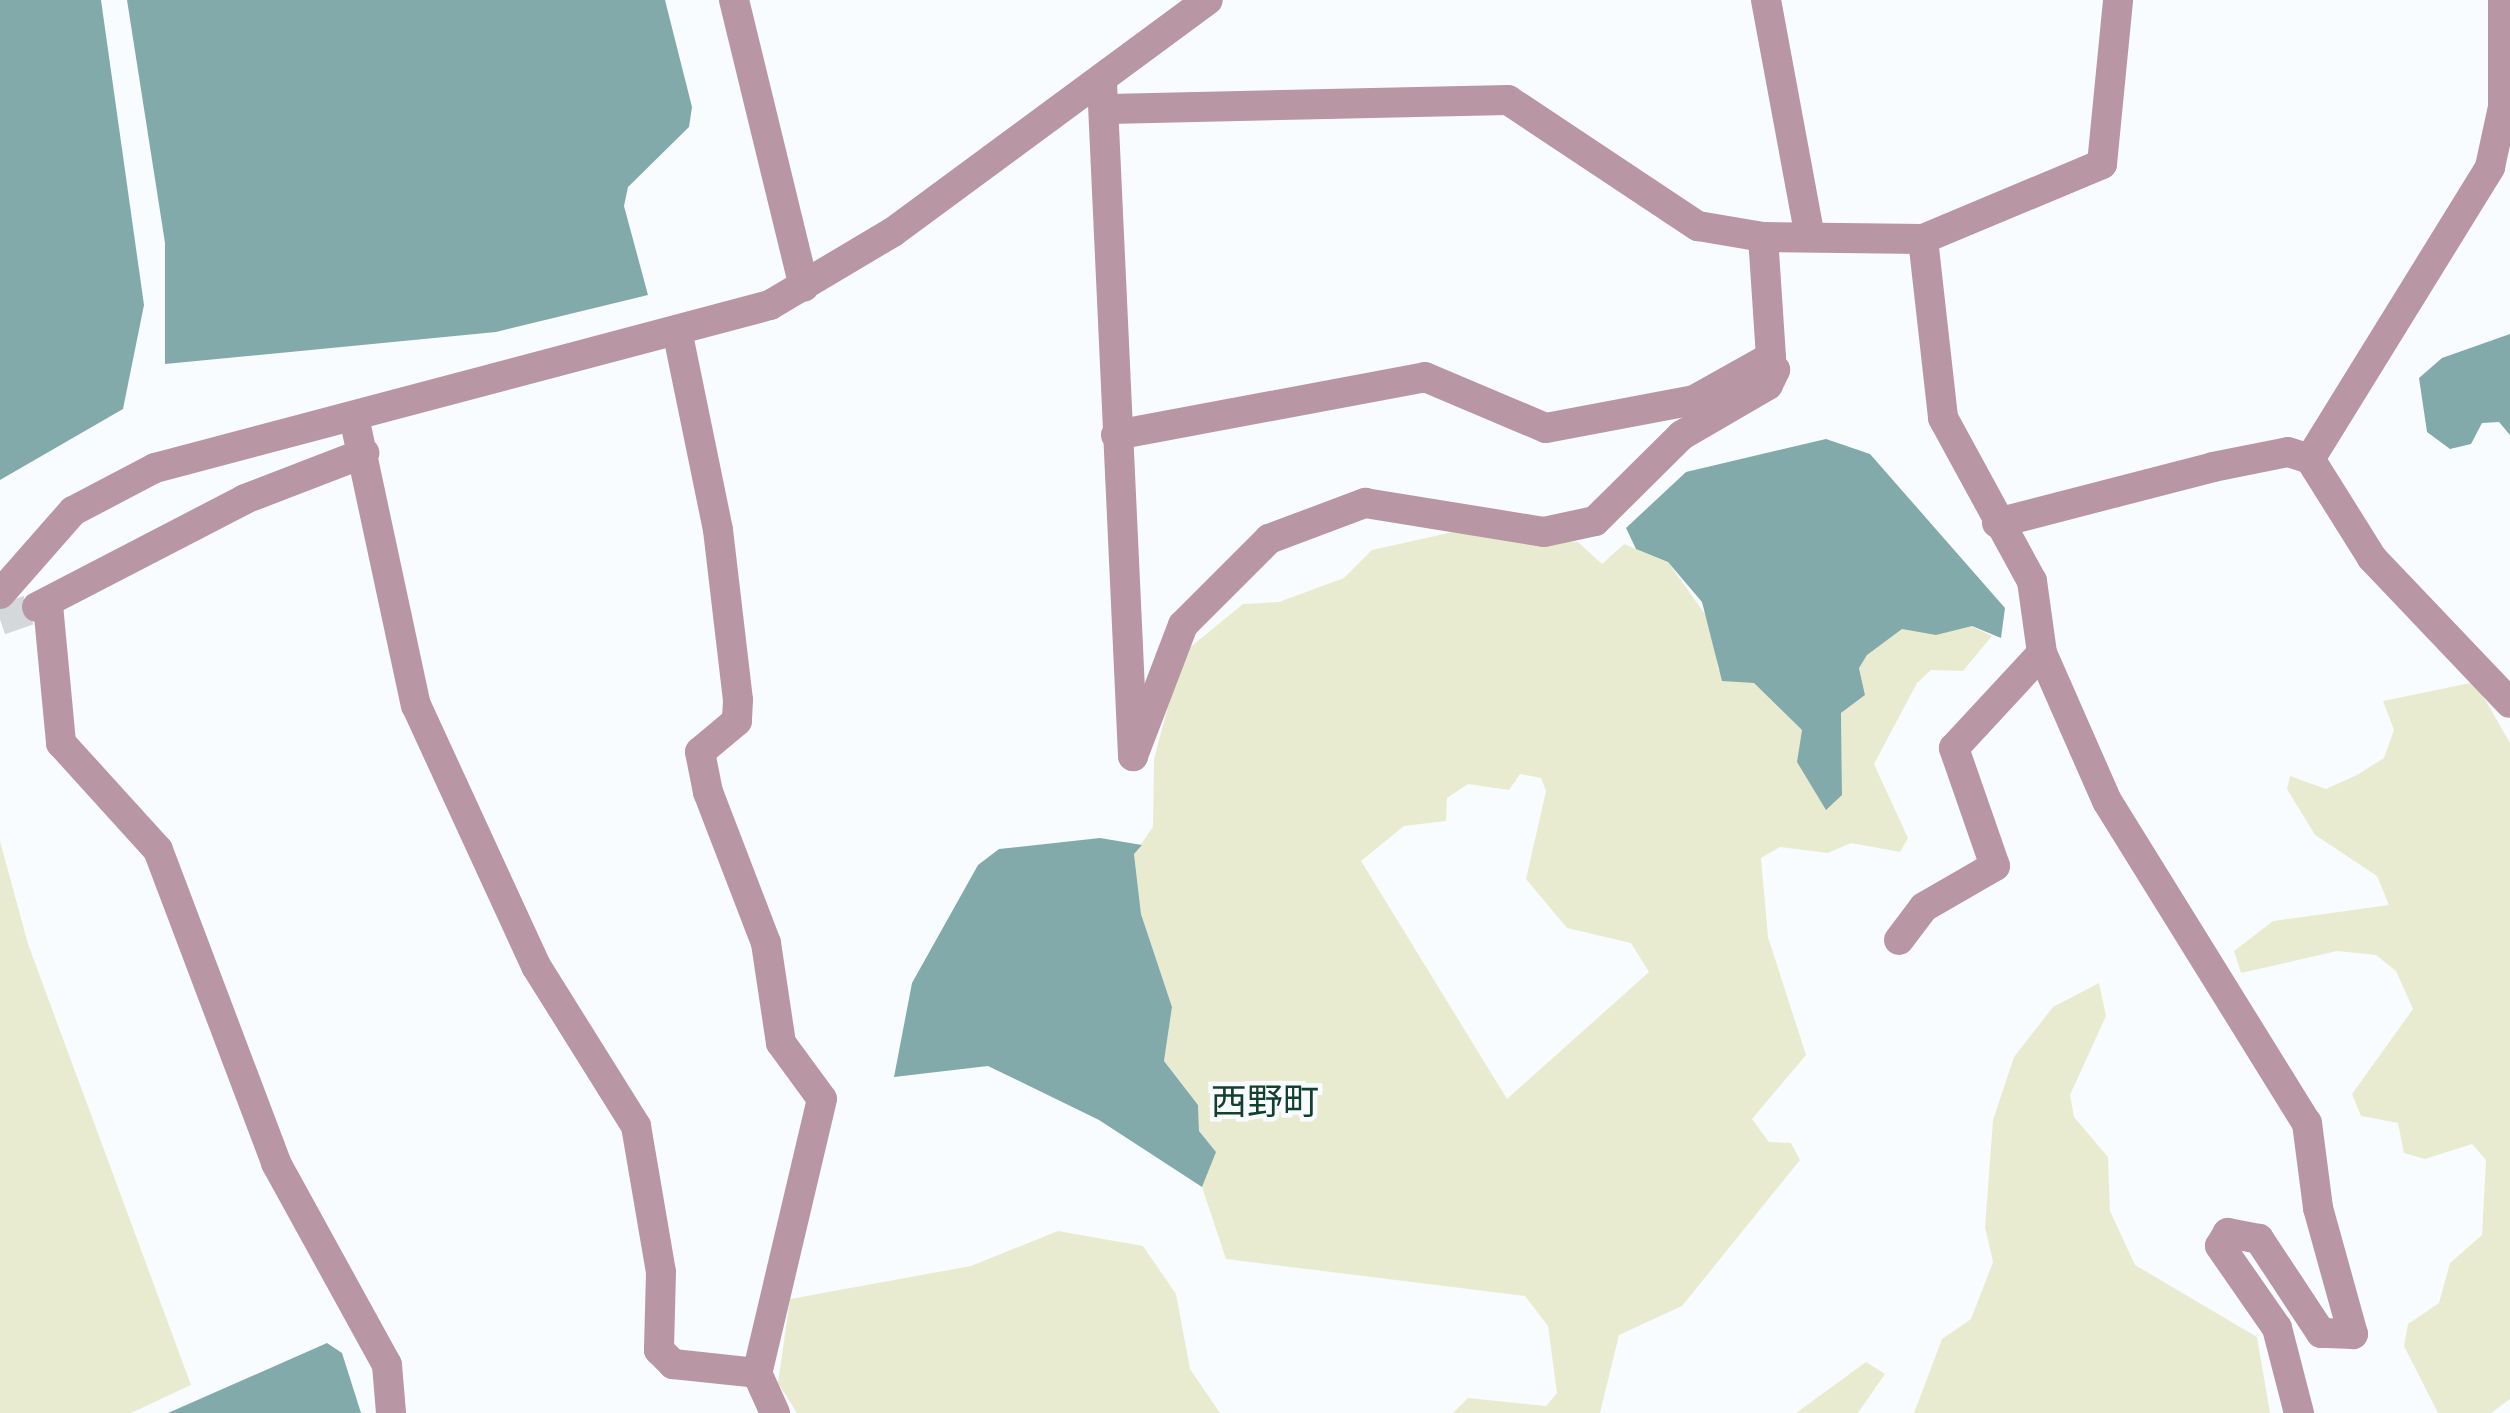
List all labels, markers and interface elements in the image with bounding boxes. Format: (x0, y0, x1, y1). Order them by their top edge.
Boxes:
district label: 西野町 (1211, 1081, 1319, 1125)

